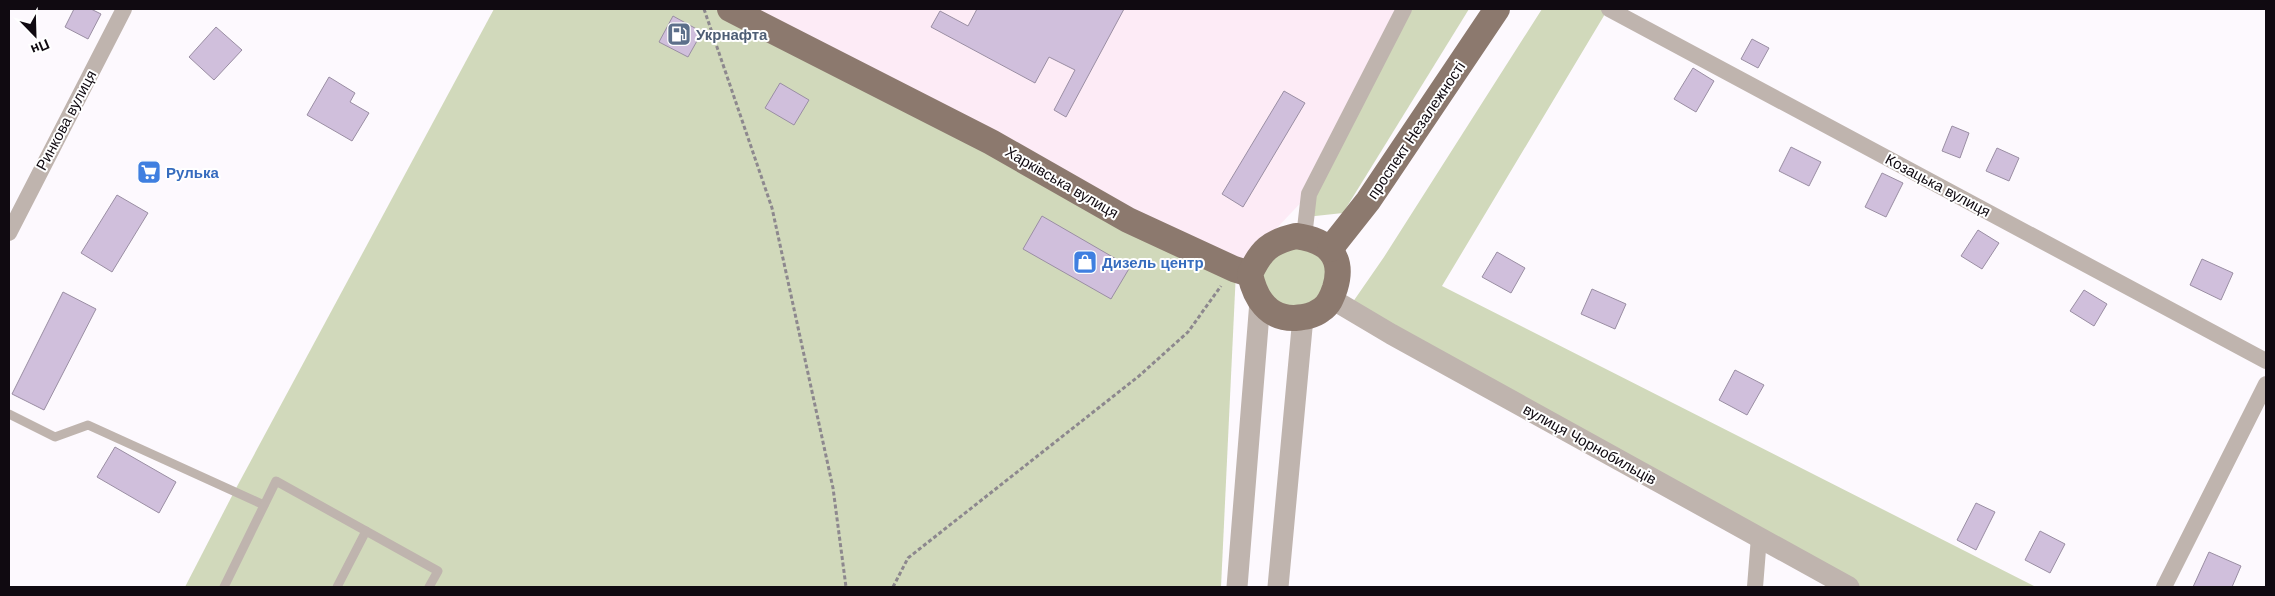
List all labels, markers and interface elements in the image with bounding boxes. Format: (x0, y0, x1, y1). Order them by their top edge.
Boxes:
north arrow (10, 10, 60, 60)
fuel station icon: Укрнафта (666, 21, 692, 47)
place label: Укрнафта (696, 26, 768, 43)
text: Пн (28, 36, 52, 58)
street label: проспект Незалежності (1364, 58, 1468, 202)
street label: Ринкова вулиця (33, 67, 99, 173)
street label: Харківська вулиця (1002, 143, 1122, 221)
street label: Козацька вулиця (1883, 150, 1993, 220)
supermarket icon: Рулька (136, 159, 162, 185)
place label: Рулька (166, 164, 219, 181)
shop icon: Дизель центр (1072, 249, 1098, 275)
place label: Дизель центр (1102, 254, 1204, 271)
street label: вулиця Чорнобильців (1520, 400, 1660, 488)

